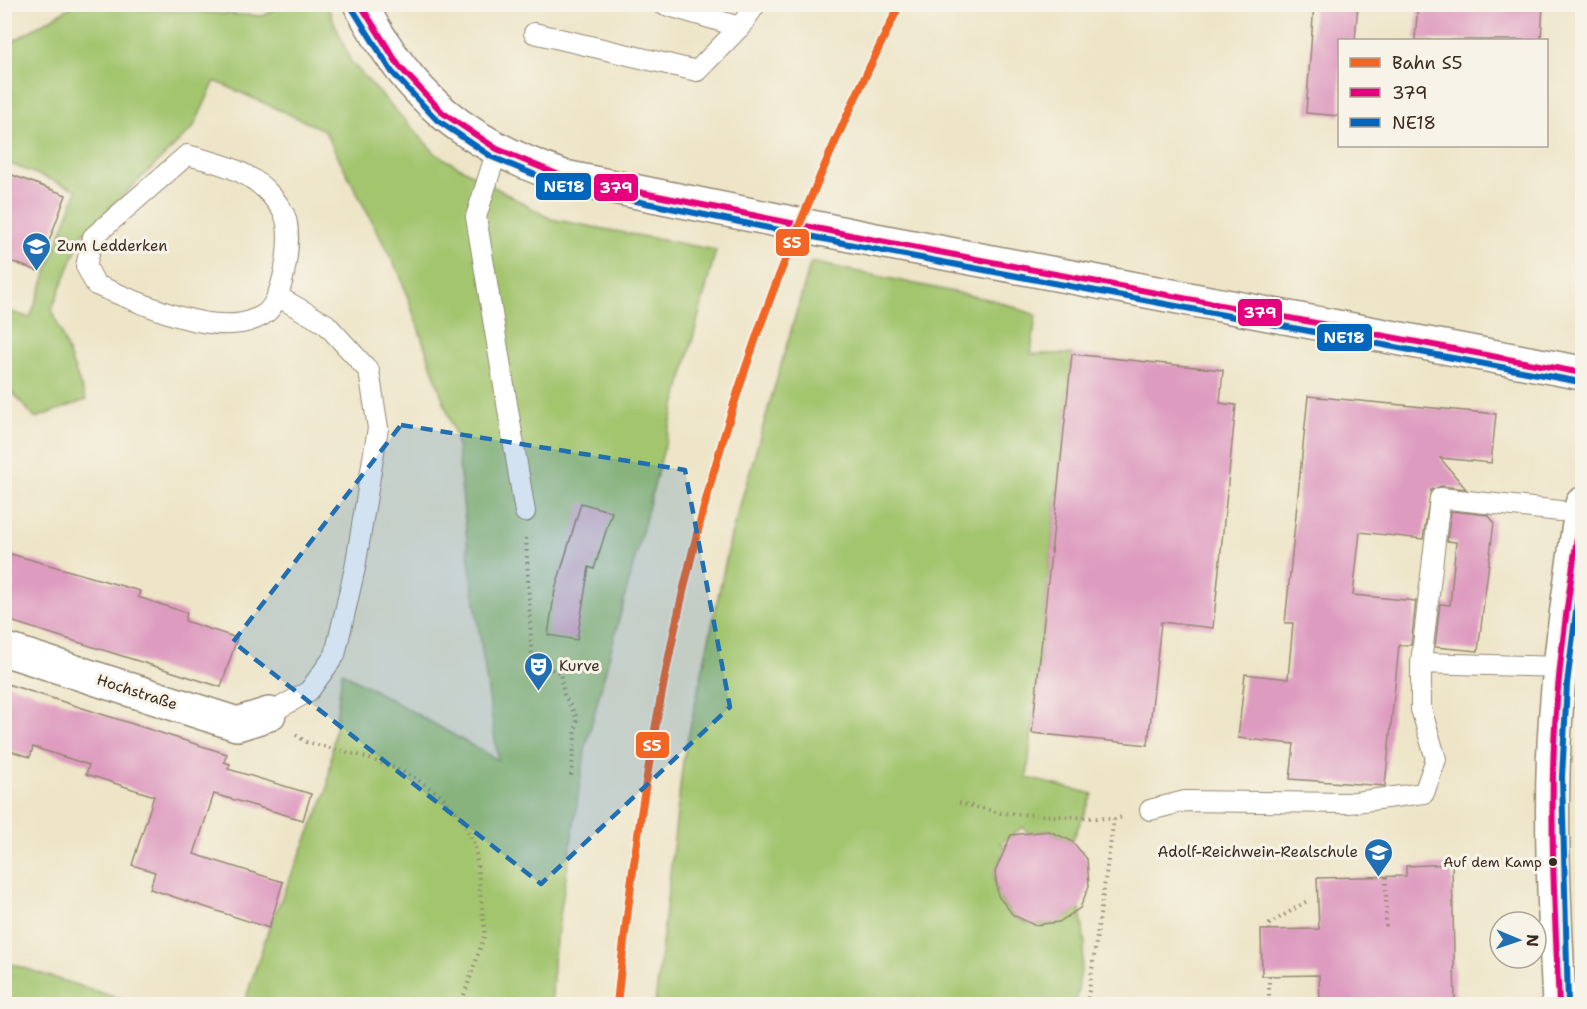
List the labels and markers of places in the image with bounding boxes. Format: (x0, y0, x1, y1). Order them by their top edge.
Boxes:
school or university icon: Zum Ledderken (20, 230, 52, 272)
place label: Zum Ledderken (57, 236, 168, 256)
theatre icon: Kurve (522, 650, 554, 692)
place label: Kurve (559, 656, 600, 676)
school or university icon: Adolf-Reichwein-Realschule (1363, 836, 1395, 878)
place label: Adolf-Reichwein-Realschule (1157, 842, 1358, 862)
place label: Auf dem Kamp (1443, 853, 1542, 871)
marker: Auf dem Kamp (1547, 856, 1559, 868)

